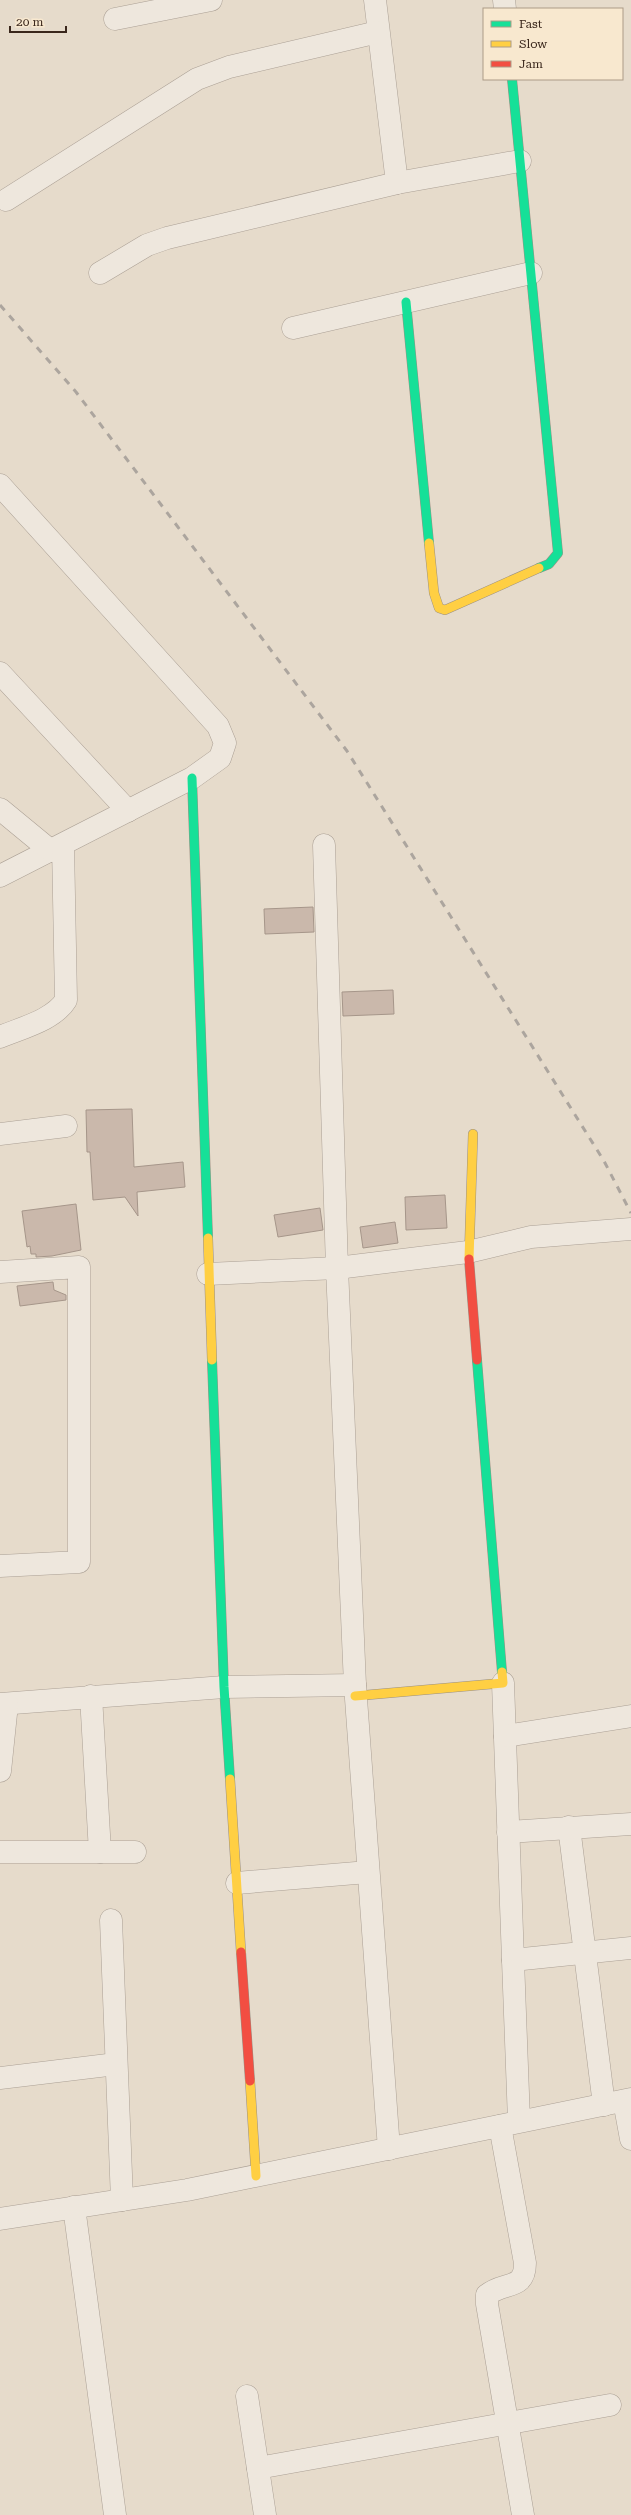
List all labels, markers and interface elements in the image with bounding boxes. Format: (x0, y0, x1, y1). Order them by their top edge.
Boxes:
scale bar (10, 8, 66, 34)
legend (483, 8, 623, 80)
text: 20 m (16, 15, 43, 29)
text: Fast (519, 17, 543, 31)
text: Slow (519, 37, 547, 51)
text: Jam (519, 57, 543, 71)

